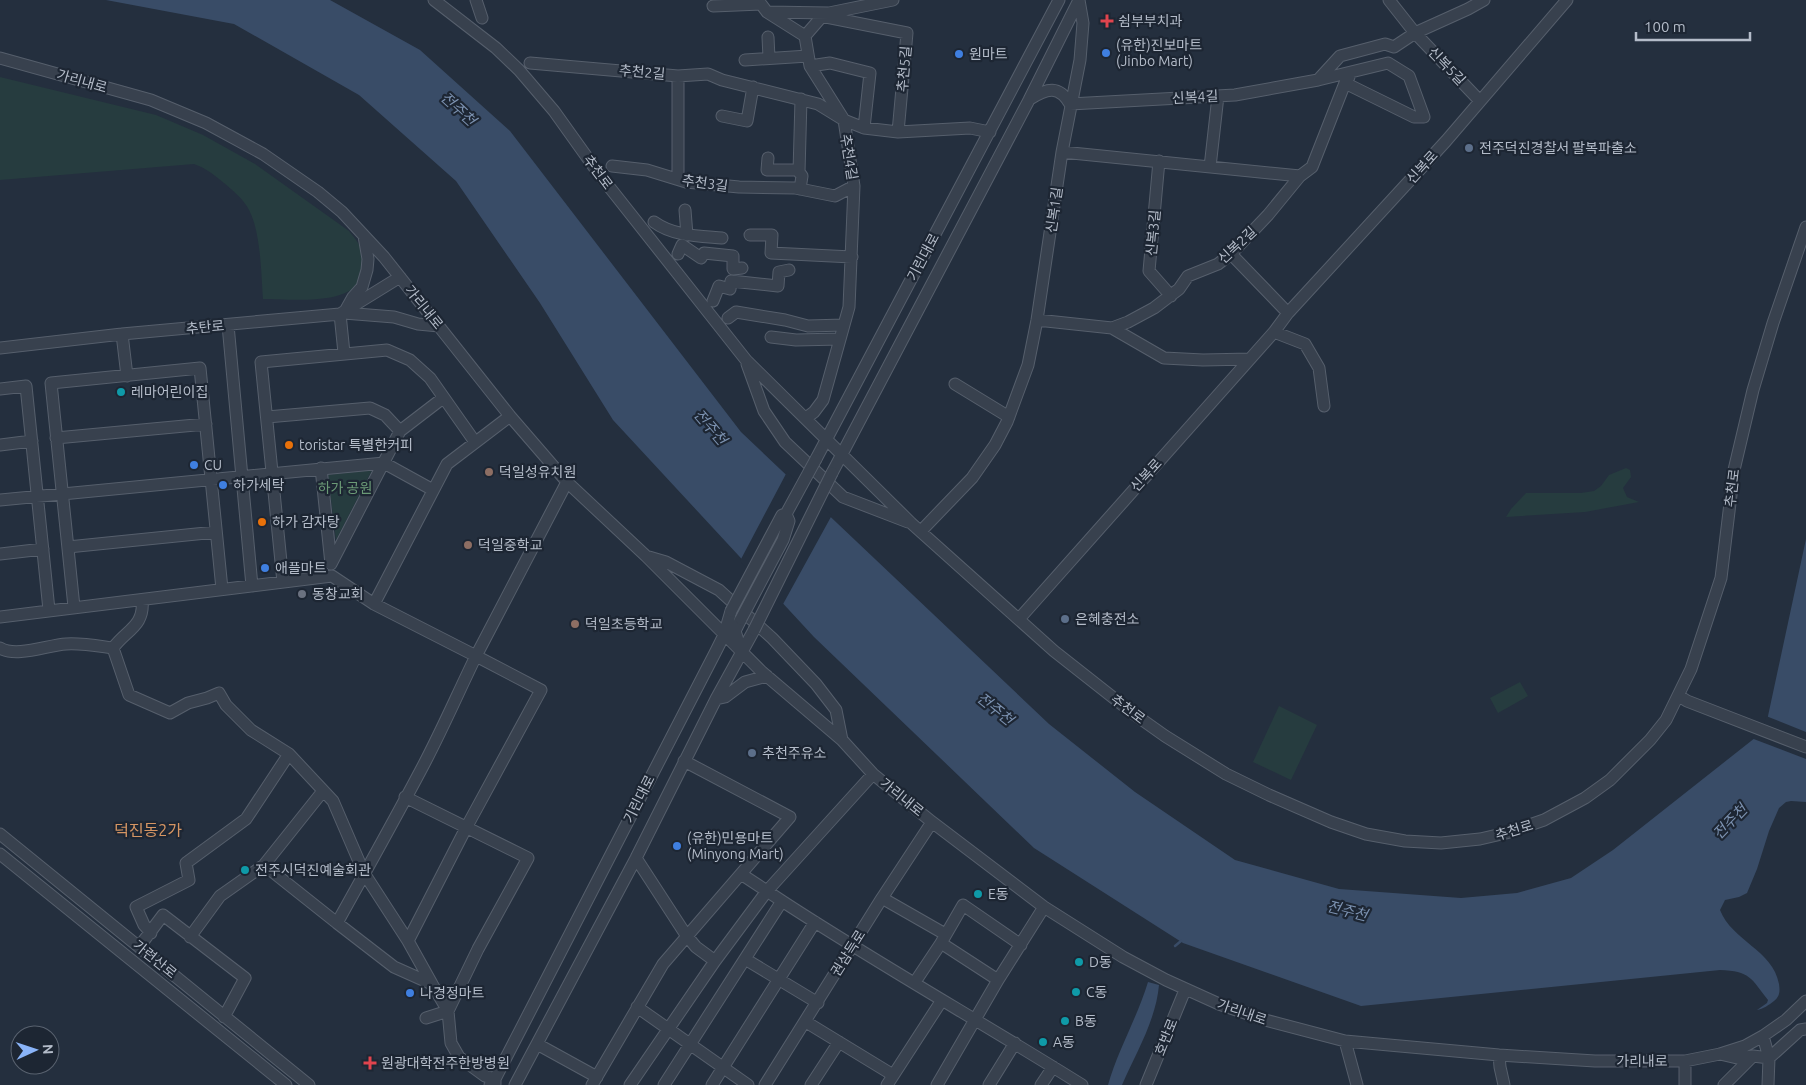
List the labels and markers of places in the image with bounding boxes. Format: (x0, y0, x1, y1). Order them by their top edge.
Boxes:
place label: 쉼부부치과 (1118, 13, 1183, 29)
marker: 쉼부부치과 (1100, 14, 1114, 28)
place label: (유한)진보마트 (Jinbo Mart) (1116, 37, 1202, 69)
place label: 원마트 (969, 46, 1008, 62)
marker: (유한)진보마트 (Jinbo Mart) (1100, 47, 1112, 59)
marker: 원마트 (953, 48, 965, 60)
place label: 전주덕진경찰서 팔복파출소 (1479, 140, 1637, 156)
marker: 전주덕진경찰서 팔복파출소 (1463, 142, 1475, 154)
place label: 레마어린이집 (131, 384, 208, 400)
marker: 레마어린이집 (115, 386, 127, 398)
place label: toristar 특별한커피 (299, 437, 413, 453)
marker: toristar 특별한커피 (283, 439, 295, 451)
place label: CU (204, 457, 222, 473)
marker: CU (188, 459, 200, 471)
place label: 덕일성유치원 (499, 464, 576, 480)
marker: 덕일성유치원 (483, 466, 495, 478)
place label: 하가세탁 (233, 477, 285, 493)
marker: 하가세탁 (217, 479, 229, 491)
place label: 하가 감자탕 (272, 514, 340, 530)
marker: 하가 감자탕 (256, 516, 268, 528)
place label: 덕일중학교 (478, 537, 543, 553)
marker: 덕일중학교 (462, 539, 474, 551)
place label: 애플마트 (275, 560, 327, 576)
marker: 애플마트 (259, 562, 271, 574)
place label: 동창교회 (312, 586, 364, 602)
marker: 동창교회 (296, 588, 308, 600)
place label: 은혜충전소 (1075, 611, 1140, 627)
marker: 은혜충전소 (1059, 613, 1071, 625)
place label: 덕일초등학교 (585, 616, 662, 632)
marker: 덕일초등학교 (569, 618, 581, 630)
place label: 추천주유소 (762, 745, 827, 761)
marker: 추천주유소 (746, 747, 758, 759)
place label: (유한)민용마트 (Minyong Mart) (687, 830, 784, 862)
marker: (유한)민용마트 (Minyong Mart) (671, 840, 683, 852)
place label: 전주시덕진예술회관 (255, 862, 371, 878)
marker: 전주시덕진예술회관 (239, 864, 251, 876)
place label: E동 (988, 886, 1009, 902)
marker: E동 (972, 888, 984, 900)
place label: D동 (1089, 954, 1112, 970)
marker: D동 (1073, 956, 1085, 968)
place label: C동 (1086, 984, 1108, 1000)
place label: 나경정마트 (420, 985, 485, 1001)
marker: C동 (1070, 986, 1082, 998)
marker: 나경정마트 (404, 987, 416, 999)
place label: B동 (1075, 1013, 1097, 1029)
marker: B동 (1059, 1015, 1071, 1027)
place label: A동 (1053, 1034, 1075, 1050)
marker: A동 (1037, 1036, 1049, 1048)
place label: 원광대학전주한방병원 (381, 1055, 510, 1071)
marker: 원광대학전주한방병원 (363, 1056, 377, 1070)

